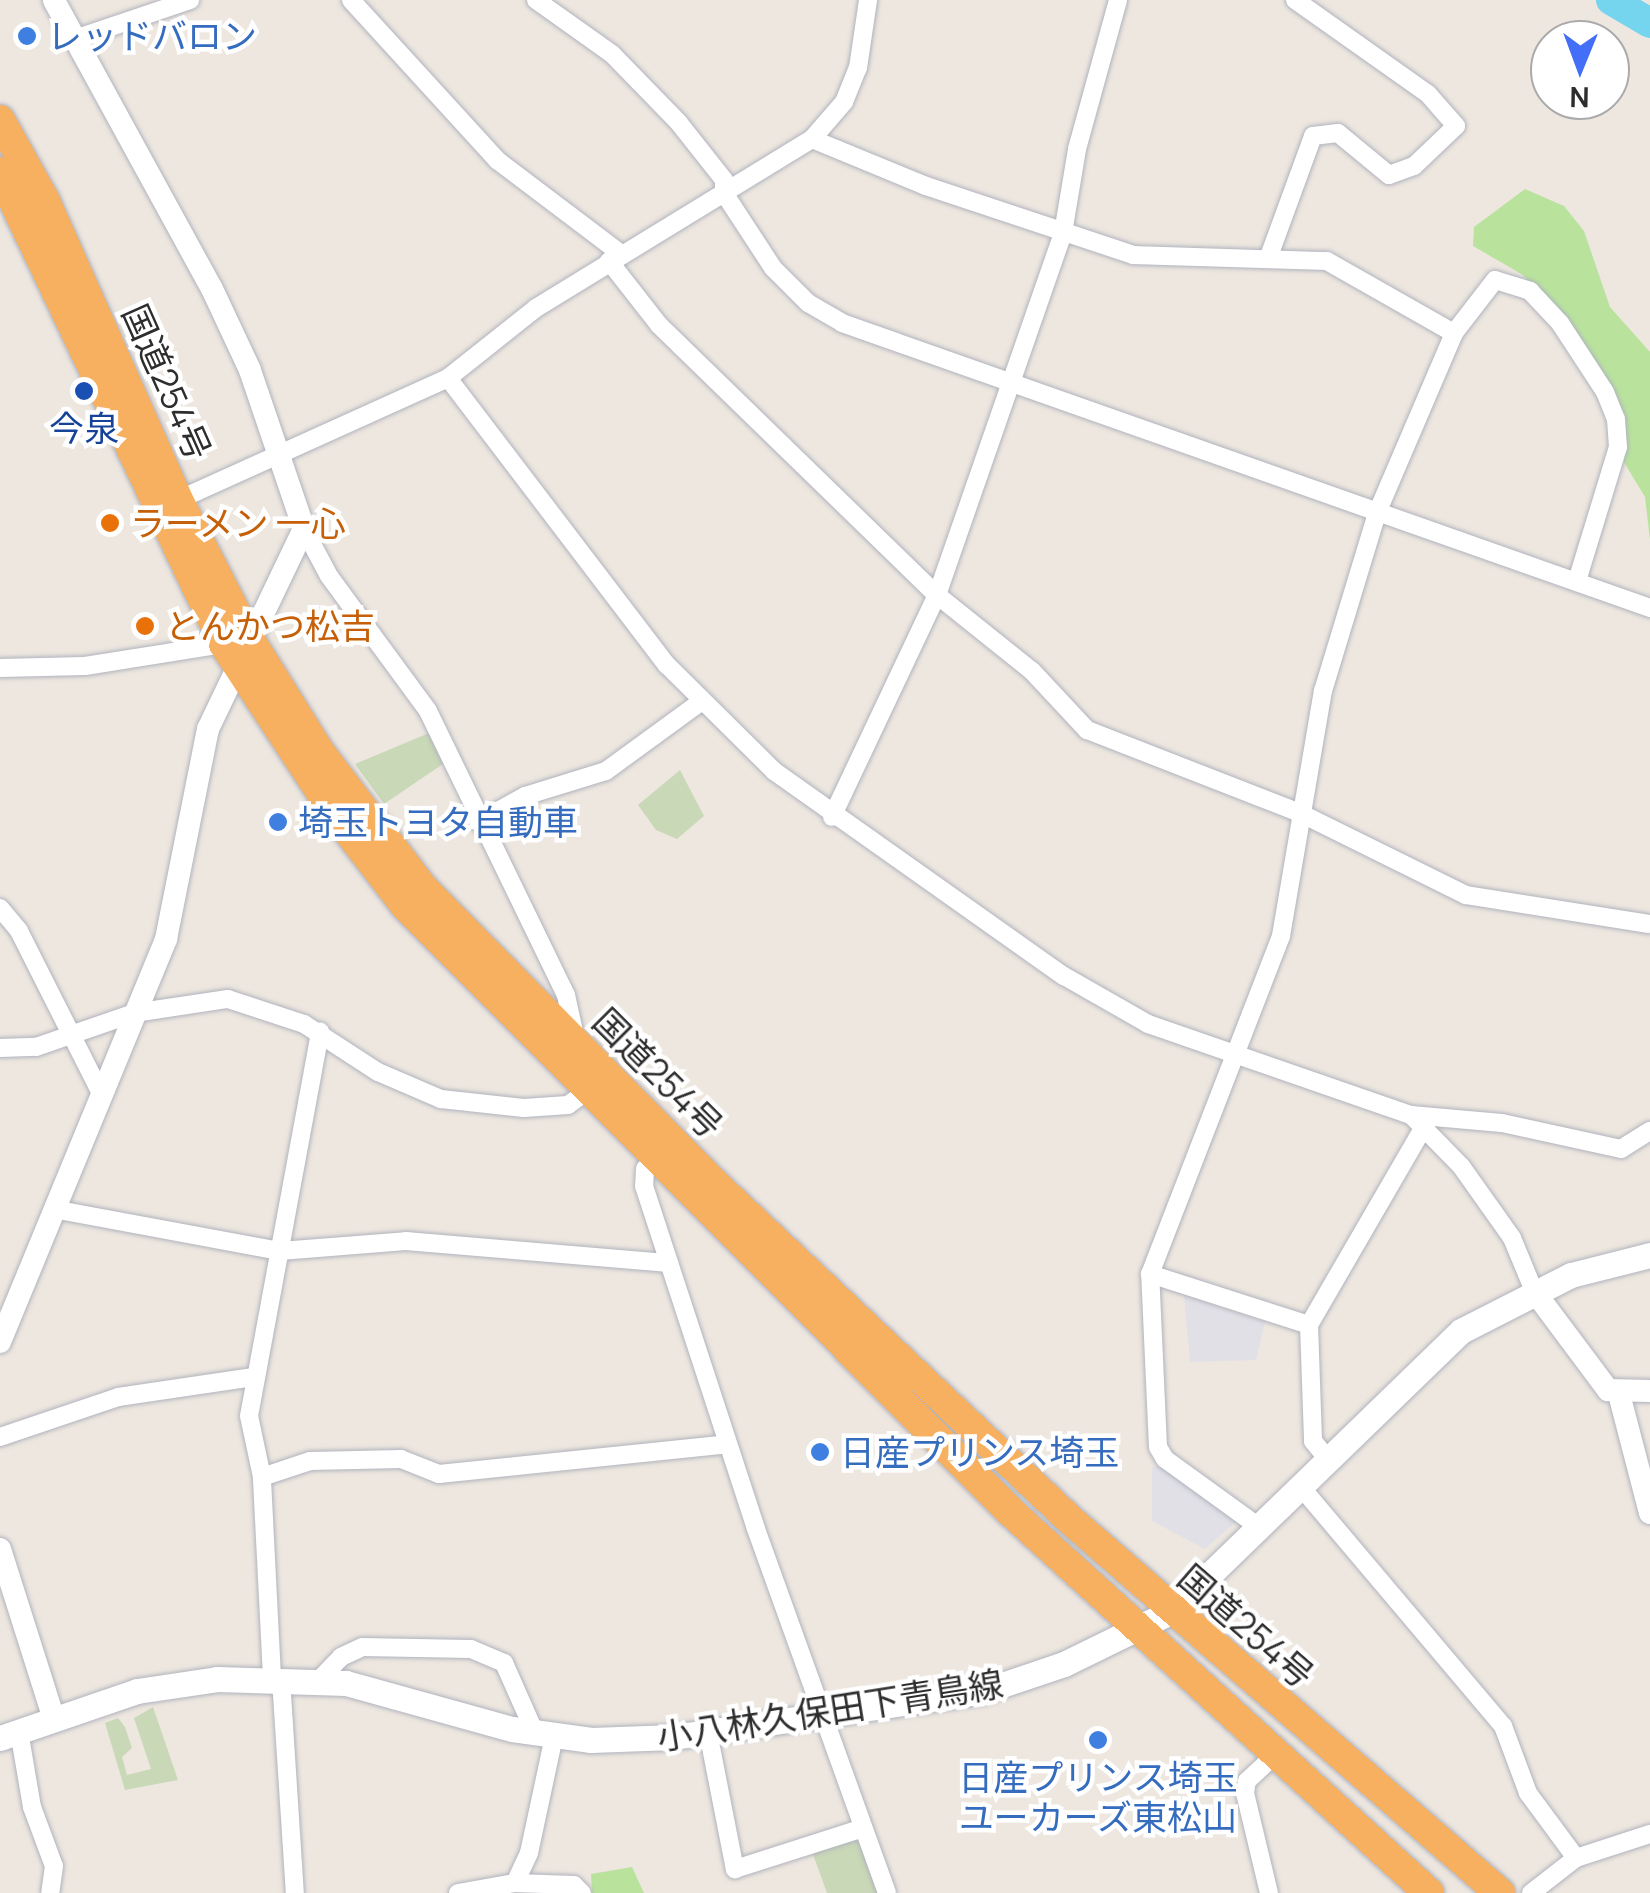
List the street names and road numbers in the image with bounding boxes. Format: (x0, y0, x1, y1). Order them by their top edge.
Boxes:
street label: 国道254号 (114, 298, 220, 466)
street label: 国道254号 (585, 1000, 731, 1146)
street label: 国道254号 (1170, 1556, 1322, 1696)
street label: 小八林久保田下青鳥線 (654, 1662, 1006, 1758)

